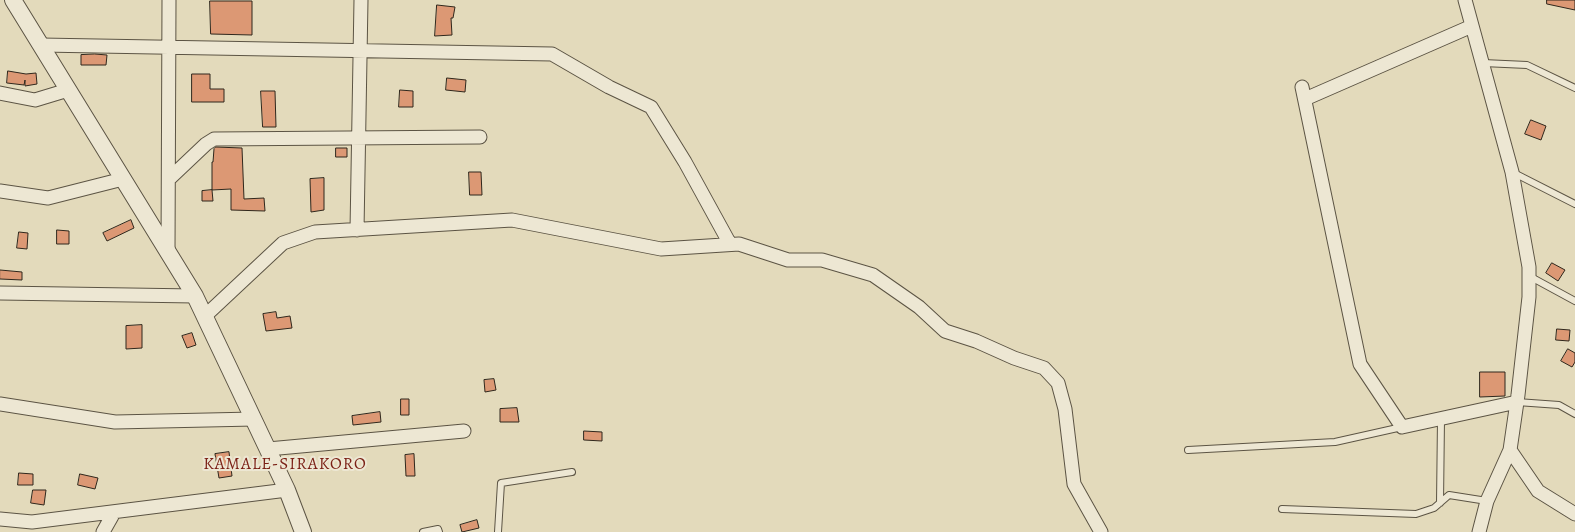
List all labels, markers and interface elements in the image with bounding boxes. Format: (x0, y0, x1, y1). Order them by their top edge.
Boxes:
district label: KAMALE-SIRAKORO (203, 455, 367, 475)

